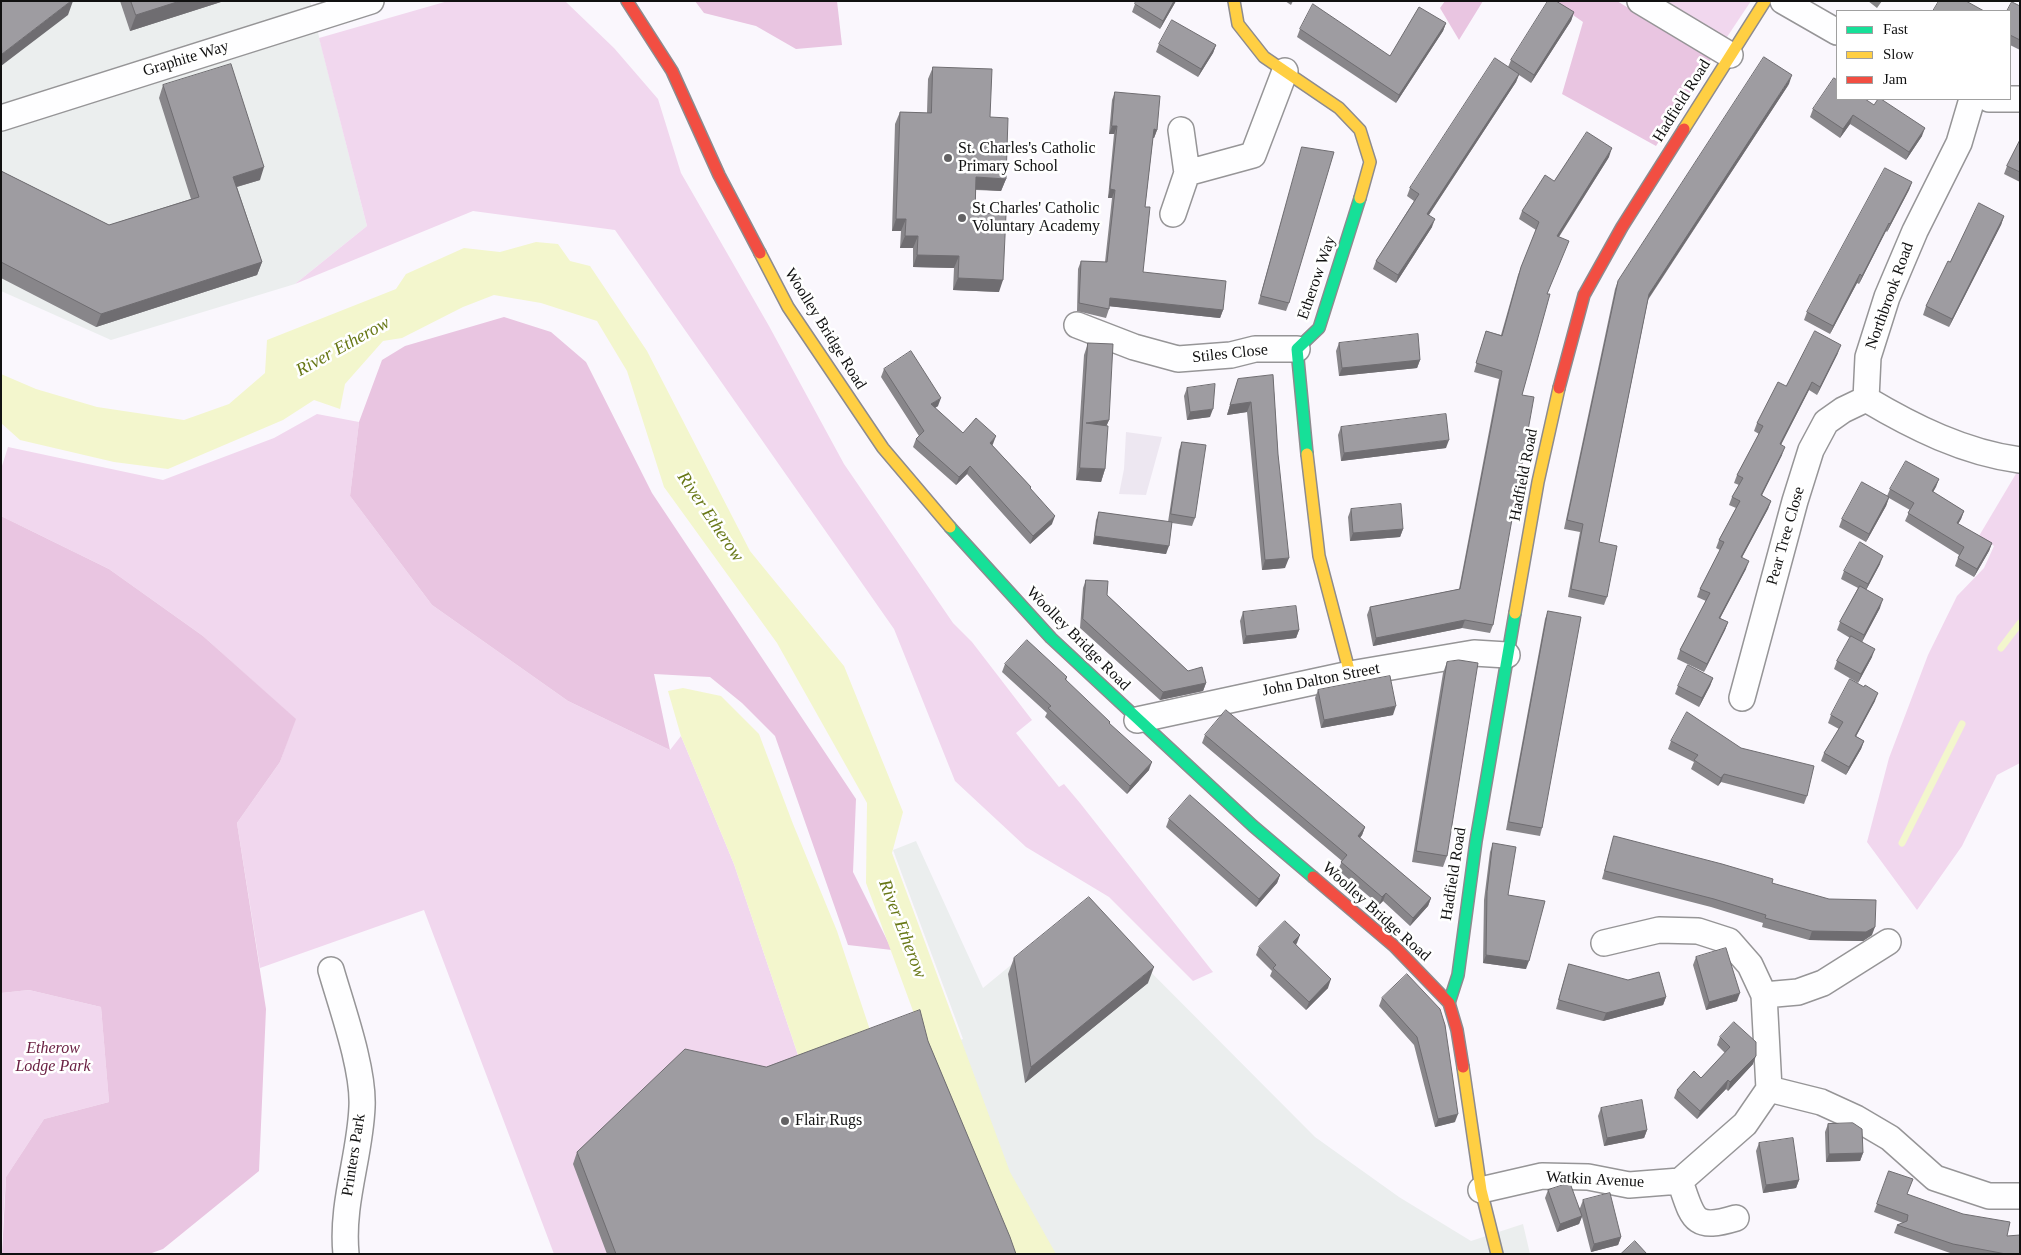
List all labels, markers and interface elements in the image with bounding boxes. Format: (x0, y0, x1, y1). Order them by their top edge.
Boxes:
legend (1836, 10, 2011, 100)
text: Fast (1883, 21, 1908, 37)
street label: Graphite Way (141, 37, 231, 81)
text: Slow (1883, 46, 1914, 62)
street label: Hadfield Road (1649, 56, 1715, 146)
text: Jam (1883, 71, 1907, 87)
place label: St. Charles's Catholic Primary School (958, 139, 1096, 177)
marker: St. Charles's Catholic Primary School (942, 152, 954, 164)
place label: St Charles' Catholic Voluntary Academy (972, 199, 1100, 237)
marker: St Charles' Catholic Voluntary Academy (956, 212, 968, 224)
street label: Etherow Way (1294, 234, 1340, 322)
street label: Northbrook Road (1862, 240, 1918, 352)
street label: Woolley Bridge Road (780, 265, 870, 393)
water label: River Etherow (292, 312, 394, 382)
street label: Stiles Close (1191, 340, 1269, 368)
street label: Hadfield Road (1506, 427, 1542, 523)
water label: River Etherow (672, 468, 748, 566)
street label: Pear Tree Close (1763, 485, 1809, 587)
street label: Woolley Bridge Road (1022, 583, 1134, 695)
street label: John Dalton Street (1261, 659, 1381, 701)
street label: Hadfield Road (1437, 826, 1471, 922)
street label: Woolley Bridge Road (1318, 858, 1434, 966)
water label: River Etherow (873, 877, 931, 981)
park label: Etherow Lodge Park (15, 1039, 91, 1077)
place label: Flair Rugs (795, 1111, 862, 1131)
street label: Printers Park (338, 1112, 370, 1198)
marker: Flair Rugs (779, 1115, 791, 1127)
street label: Watkin Avenue (1545, 1168, 1645, 1192)

